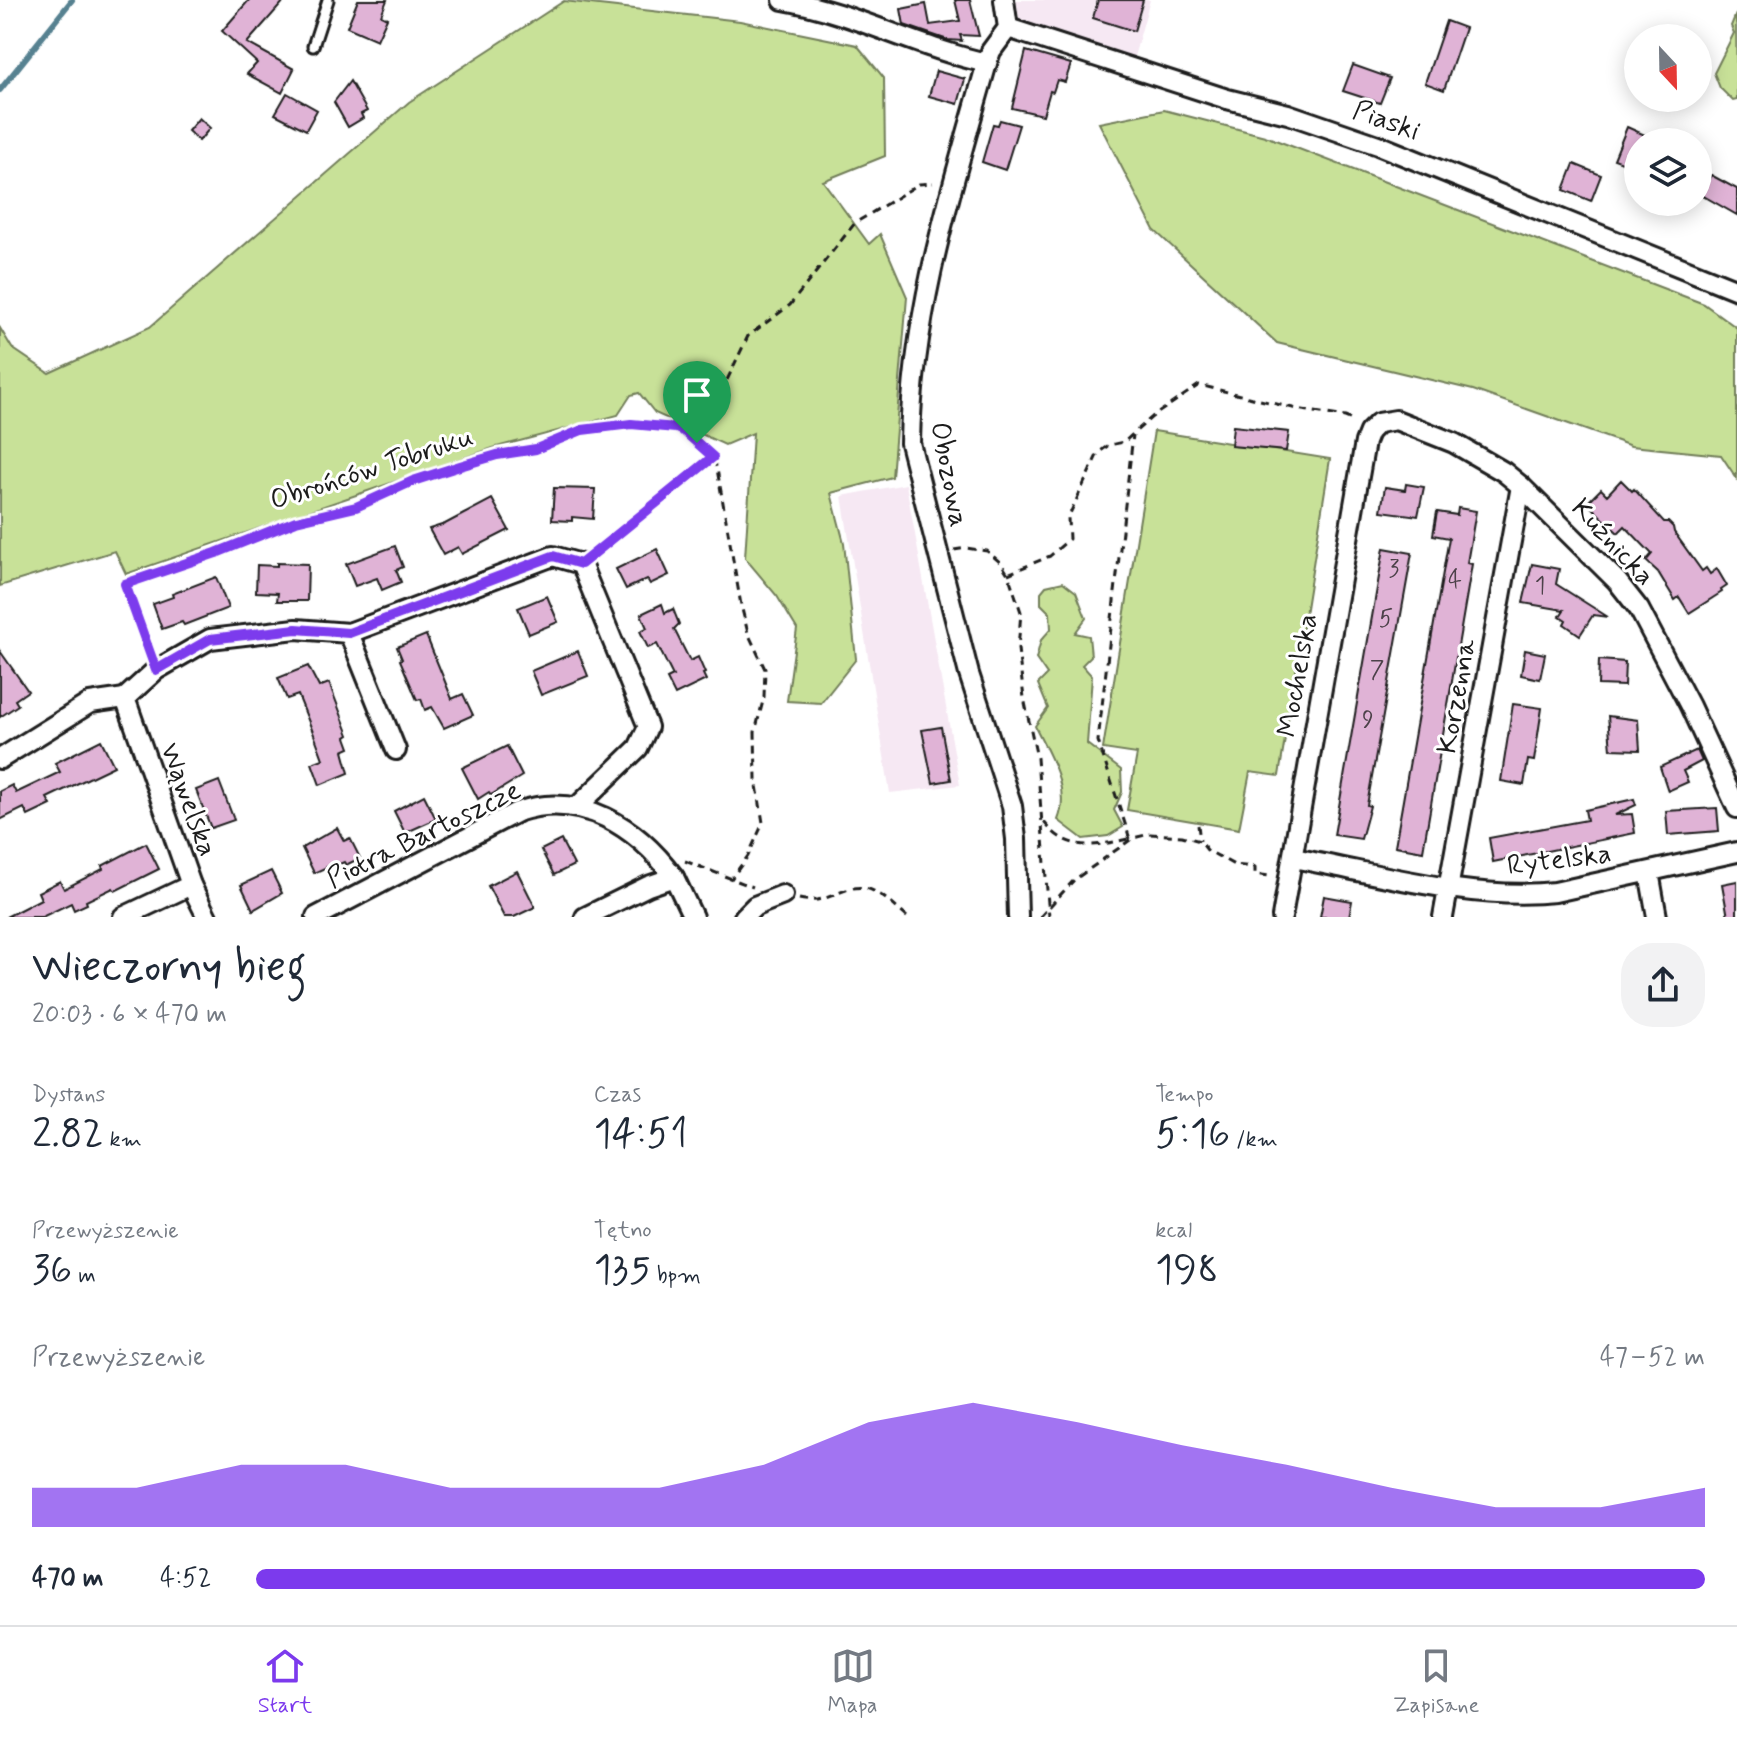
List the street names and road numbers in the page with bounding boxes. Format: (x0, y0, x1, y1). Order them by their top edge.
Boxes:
street label: Piaski (1348, 92, 1425, 150)
street label: Obrońców Tobruku (266, 419, 478, 520)
street label: Obozowa (920, 419, 977, 530)
street label: Kuźnicka (1562, 491, 1662, 594)
street label: Mochelska (1269, 611, 1328, 740)
street label: Korzenna (1429, 636, 1486, 757)
street label: Wąwelska (150, 738, 225, 862)
street label: Piotra Bartoszcze (321, 772, 527, 898)
street label: Rytelska (1505, 836, 1613, 885)

